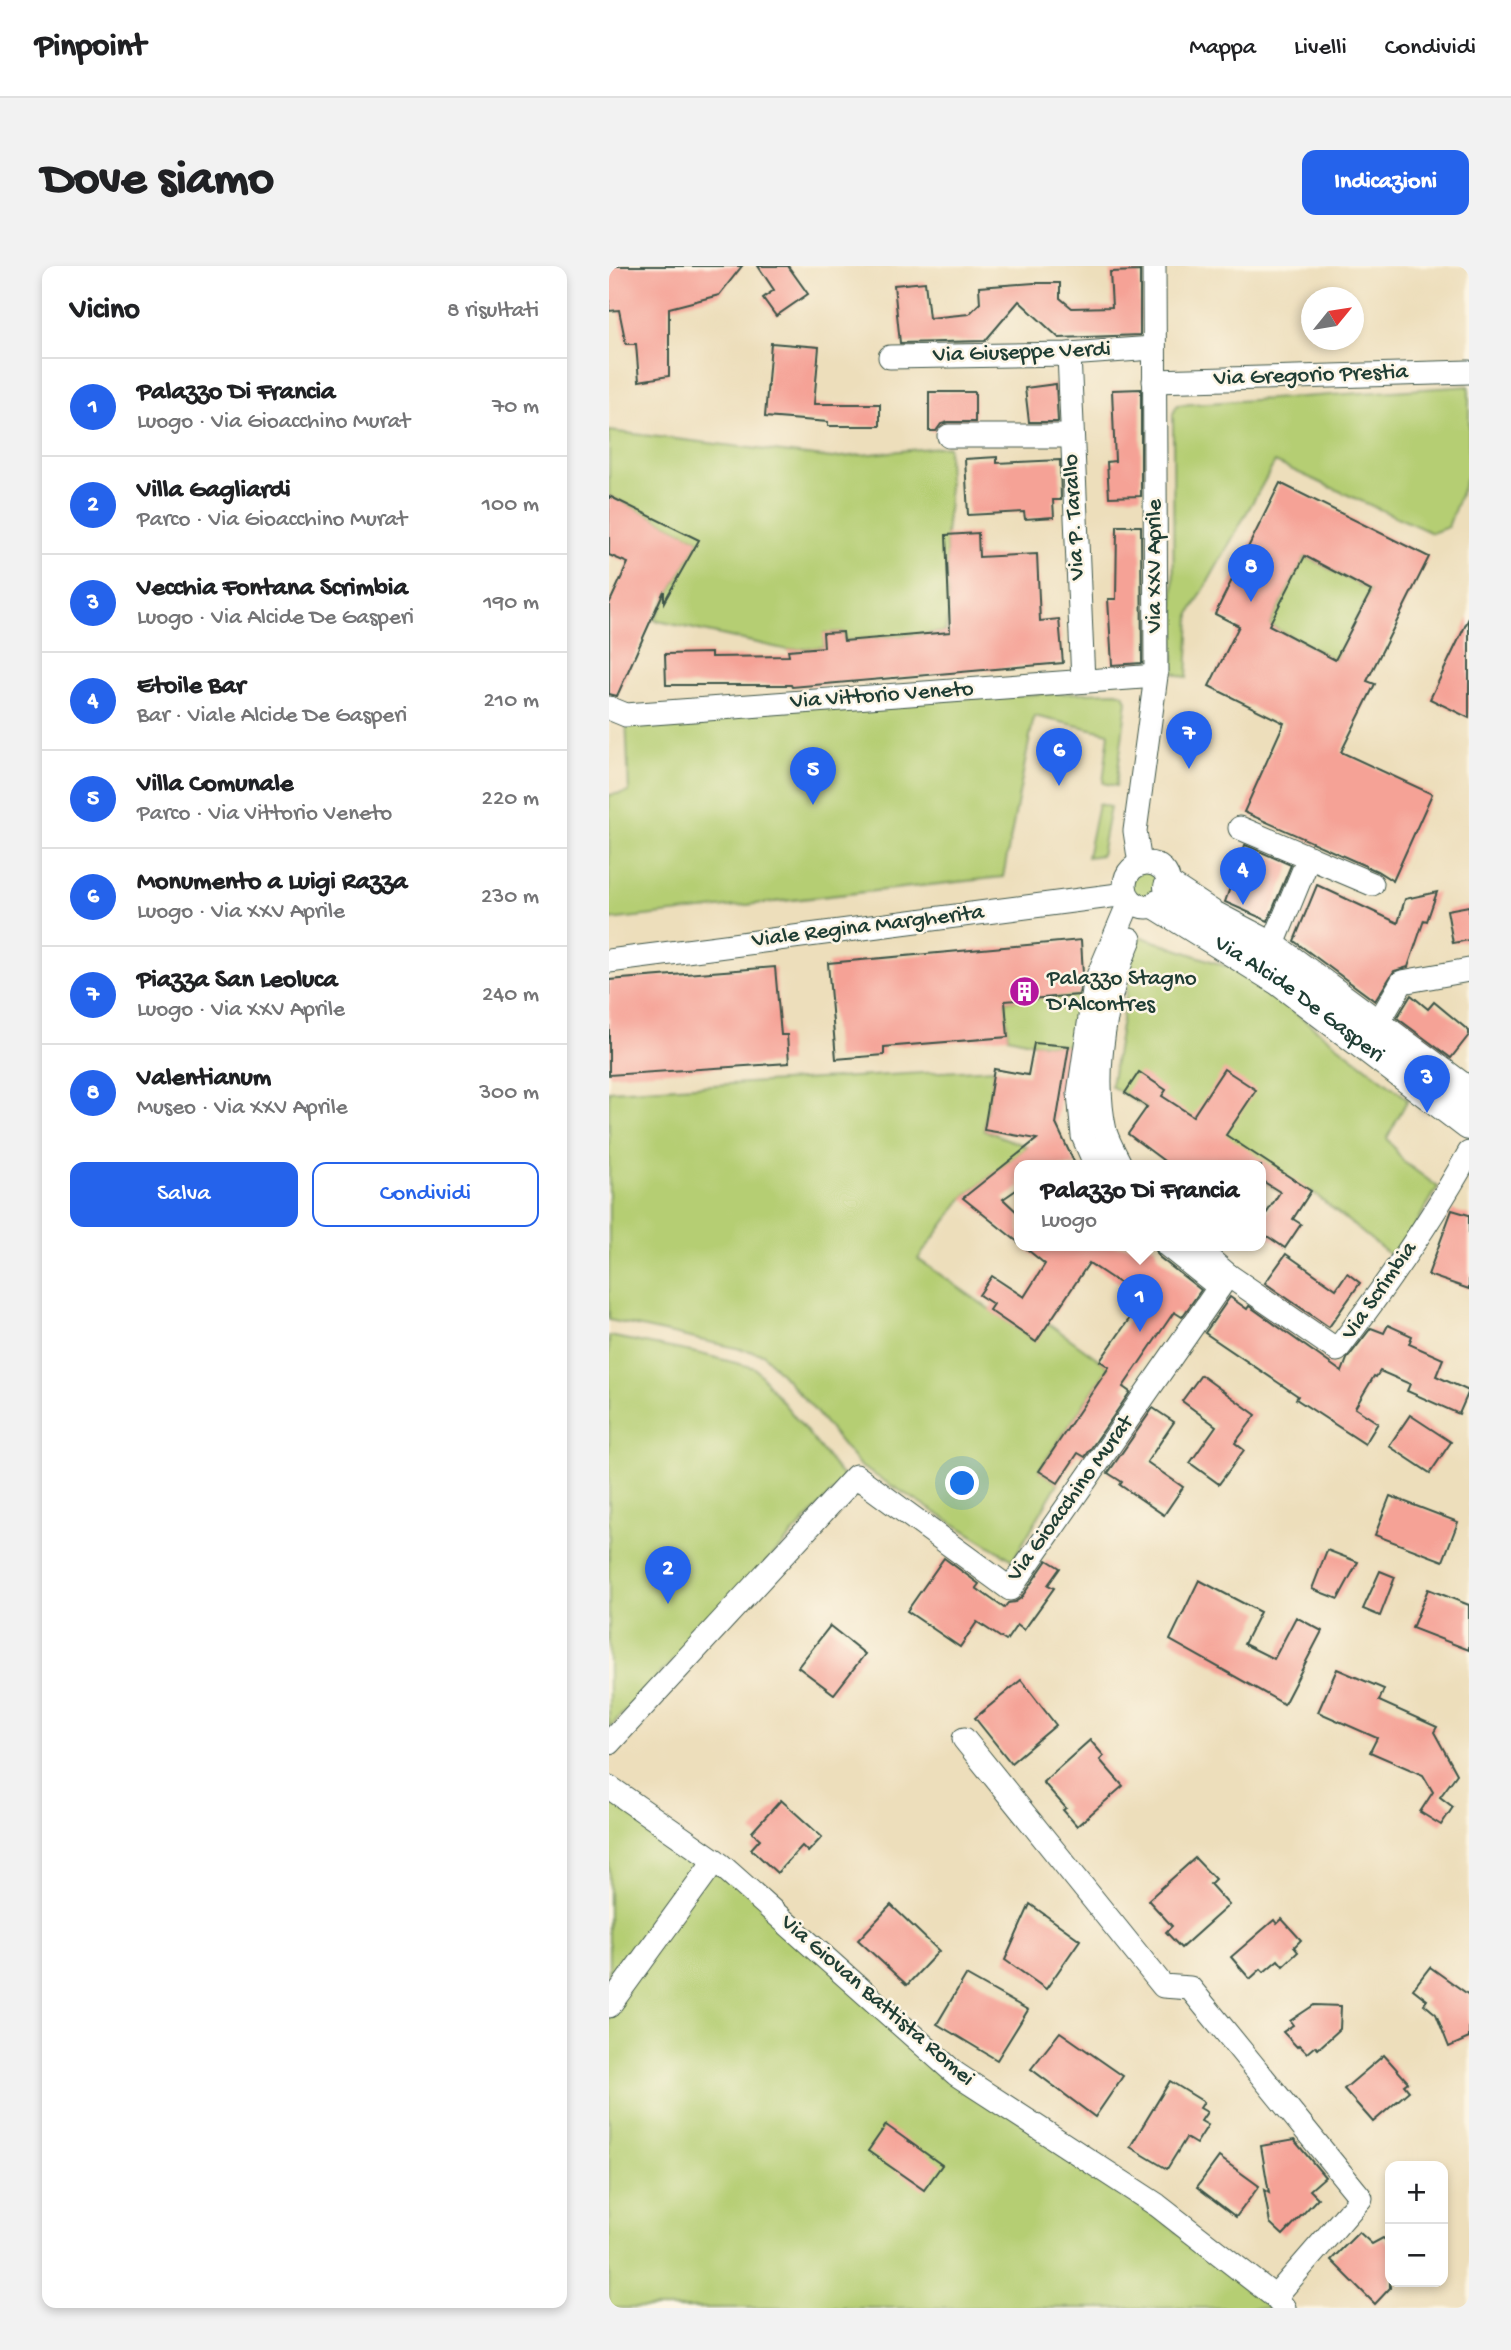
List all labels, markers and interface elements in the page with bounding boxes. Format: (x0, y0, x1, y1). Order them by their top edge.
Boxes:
text: Pinpoint (35, 29, 146, 67)
text: Mappa (1189, 34, 1256, 63)
text: Livelli (1294, 34, 1347, 63)
text: Condividi (1385, 34, 1476, 63)
button: Indicazioni (1302, 150, 1469, 215)
text: Dove siamo (42, 153, 274, 211)
north arrow (1301, 287, 1364, 350)
text: Vicino (70, 294, 140, 329)
text: 8 risultati (447, 298, 539, 325)
street label: Via Giuseppe Verdi (932, 336, 1111, 370)
street label: Via Gregorio Prestia (1212, 359, 1410, 393)
text: Palazzo Di Francia (137, 378, 335, 409)
text: 1 (88, 394, 98, 421)
text: 70 m (492, 394, 539, 421)
text: Luogo · Via Gioacchino Murat (137, 409, 410, 436)
street label: Via P. Tarallo (1058, 453, 1092, 582)
text: Villa Gagliardi (137, 476, 291, 507)
text: 2 (87, 492, 99, 519)
text: 100 m (482, 492, 539, 519)
street label: Via XXV Aprile (1142, 498, 1169, 634)
text: Parco · Via Gioacchino Murat (137, 507, 407, 534)
pin: 8 (1228, 544, 1274, 602)
text: Vecchia Fontana Scrimbia (137, 574, 408, 605)
text: 3 (87, 590, 99, 617)
text: 190 m (483, 590, 539, 617)
text: Luogo · Via Alcide De Gasperi (137, 605, 414, 632)
text: Etoile Bar (137, 672, 245, 703)
street label: Via Vittorio Veneto (788, 676, 975, 716)
text: 4 (88, 688, 98, 715)
text: 210 m (484, 688, 539, 715)
text: Bar · Viale Alcide De Gasperi (137, 703, 407, 730)
pin: 7 (1166, 711, 1212, 769)
pin: 6 (1036, 728, 1082, 786)
pin: 5 (790, 747, 836, 805)
text: Villa Comunale (137, 770, 293, 801)
text: 5 (87, 786, 99, 813)
text: 220 m (482, 786, 539, 813)
text: Parco · Via Vittorio Veneto (137, 801, 392, 828)
pin: 4 (1220, 847, 1266, 905)
text: Monumento a Luigi Razza (137, 868, 408, 899)
text: 6 (87, 884, 99, 911)
text: 230 m (481, 884, 539, 911)
text: Luogo · Via XXV Aprile (137, 899, 345, 926)
street label: Viale Regina Margherita (749, 899, 987, 955)
street label: Via Alcide De Gasperi (1208, 929, 1390, 1069)
text: Piazza San Leoluca (137, 966, 338, 997)
place label: Palazzo Stagno D'Alcontres (1045, 966, 1197, 1019)
building icon: Palazzo Stagno D'Alcontres (1007, 975, 1041, 1009)
text: 7 (87, 982, 99, 1009)
text: 240 m (482, 982, 539, 1009)
text: Luogo · Via XXV Aprile (137, 997, 345, 1024)
pin: 3 (1404, 1055, 1450, 1113)
text: Valentianum (137, 1064, 271, 1095)
text: 8 (87, 1080, 99, 1107)
text: 300 m (479, 1080, 539, 1107)
text: Museo · Via XXV Aprile (137, 1095, 348, 1122)
popup (1014, 1160, 1266, 1251)
button: Salva (70, 1162, 298, 1227)
button: Condividi (312, 1162, 539, 1227)
text: Palazzo Di Francia (1041, 1177, 1239, 1208)
text: Luogo (1041, 1208, 1097, 1235)
street label: Via Scrimbia (1336, 1236, 1424, 1346)
pin: 1 (1117, 1274, 1163, 1332)
street label: Via Gioacchino Murat (1001, 1409, 1141, 1588)
your location (945, 1466, 979, 1500)
pin: 2 (645, 1546, 691, 1604)
street label: Via Giovan Battista Romei (774, 1909, 980, 2093)
map controls (1385, 2161, 1448, 2287)
button: + (1385, 2161, 1448, 2224)
button: − (1385, 2224, 1448, 2287)

